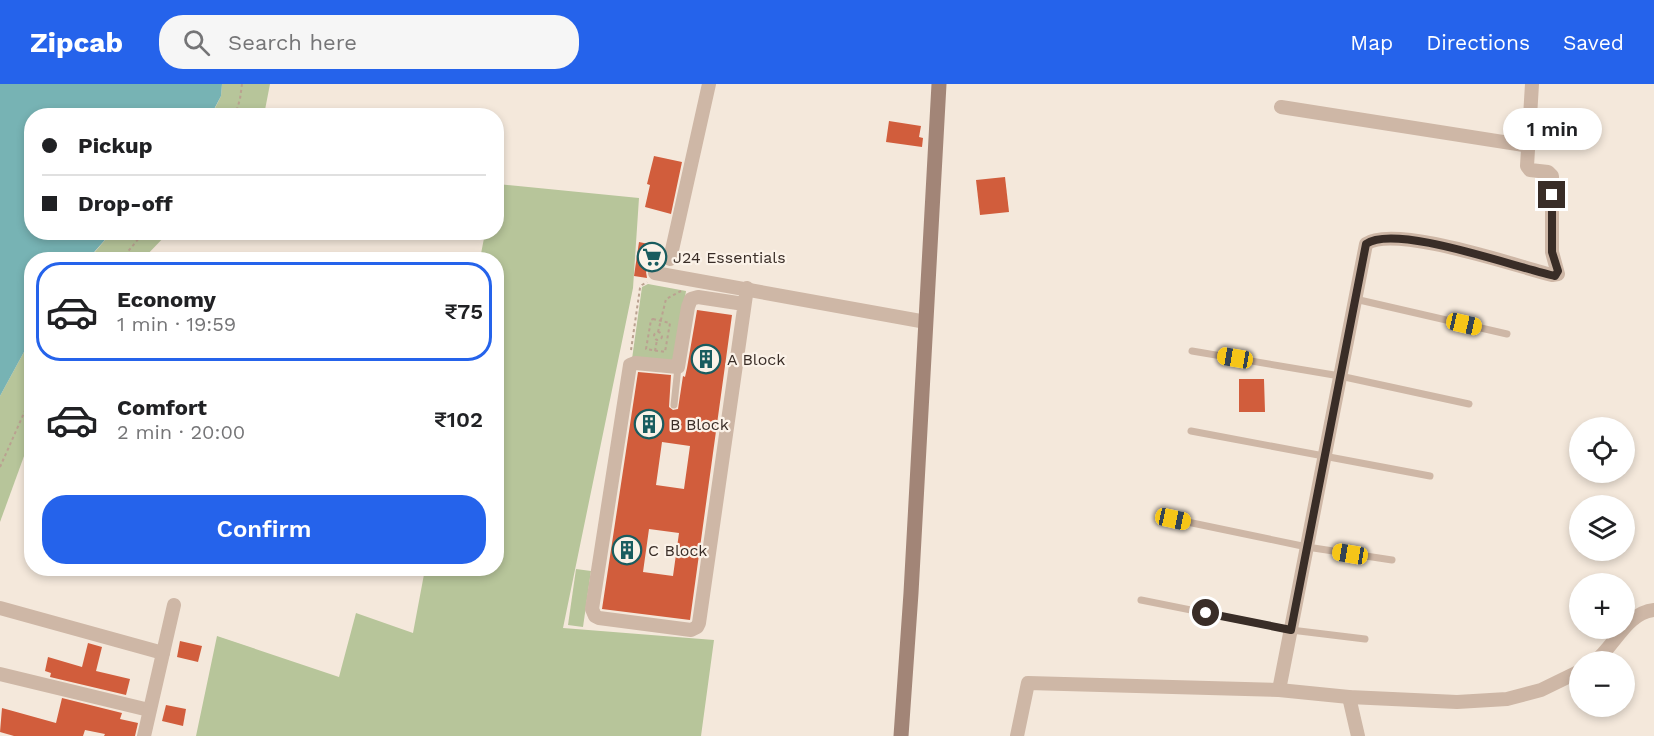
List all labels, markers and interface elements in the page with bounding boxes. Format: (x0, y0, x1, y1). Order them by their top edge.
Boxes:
search box (159, 15, 579, 69)
text: Zipcab (30, 26, 123, 59)
icon: search (180, 26, 213, 59)
text: Search here (228, 30, 357, 55)
text: Map (1350, 30, 1393, 55)
text: Directions (1426, 30, 1530, 55)
text: Saved (1563, 30, 1624, 55)
callout: 1 min (1502, 108, 1602, 150)
text: 1 min (1527, 117, 1578, 141)
text: Pickup (78, 133, 153, 158)
route end (1538, 181, 1565, 208)
text: Drop-off (78, 191, 173, 216)
supermarket icon: J24 Essentials (636, 241, 668, 273)
place label: J24 Essentials (673, 248, 786, 267)
icon: car (45, 285, 99, 339)
text: Economy (117, 287, 216, 312)
text: ₹75 (444, 299, 483, 324)
car (1444, 311, 1484, 337)
text: 1 min · 19:59 (117, 312, 236, 336)
building icon: A Block (690, 343, 722, 375)
car (1216, 346, 1254, 370)
place label: A Block (727, 350, 785, 369)
icon: car (45, 393, 99, 447)
text: Comfort (117, 395, 207, 420)
text: ₹102 (434, 407, 483, 432)
building icon: B Block (633, 408, 665, 440)
place label: B Block (670, 415, 729, 434)
map controls (1569, 417, 1635, 717)
button: locate (1569, 417, 1635, 483)
text: 2 min · 20:00 (117, 420, 245, 444)
button: Confirm (42, 495, 486, 564)
button: layers (1569, 495, 1635, 561)
car (1154, 506, 1192, 532)
building icon: C Block (611, 534, 643, 566)
place label: C Block (648, 541, 707, 560)
car (1331, 542, 1369, 566)
button: + (1569, 573, 1635, 639)
route start (1192, 599, 1219, 626)
button: − (1569, 651, 1635, 717)

